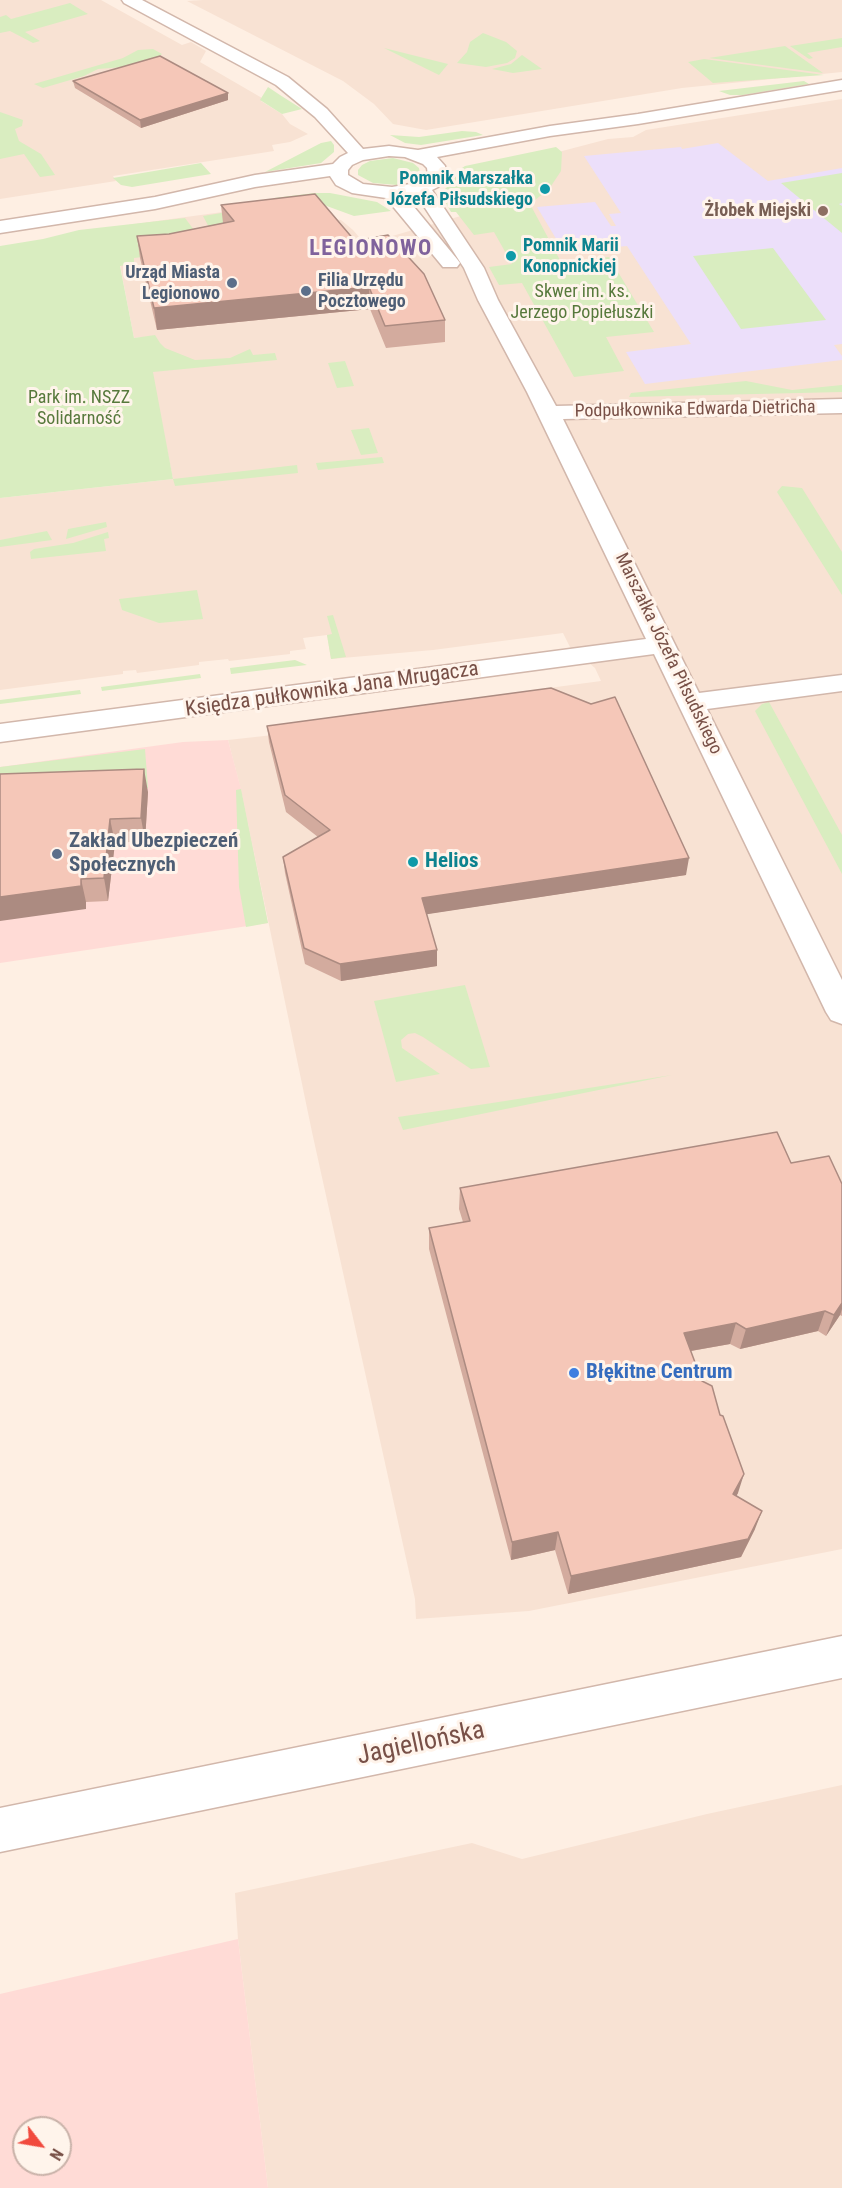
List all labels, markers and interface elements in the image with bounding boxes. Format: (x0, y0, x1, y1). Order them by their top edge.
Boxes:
place label: Pomnik Marszałka Józefa Piłsudskiego (386, 168, 533, 210)
marker: Pomnik Marszałka Józefa Piłsudskiego (538, 182, 552, 196)
place label: Żłobek Miejski (705, 200, 811, 222)
marker: Żłobek Miejski (816, 204, 830, 218)
place label: Pomnik Marii Konopnickiej (523, 235, 619, 278)
district label: LEGIONOWO (309, 236, 433, 262)
marker: Pomnik Marii Konopnickiej (504, 249, 518, 263)
place label: Urząd Miasta Legionowo (125, 262, 220, 304)
place label: Filia Urzędu Pocztowego (318, 270, 406, 312)
marker: Urząd Miasta Legionowo (225, 276, 239, 290)
park label: Skwer im. ks. Jerzego Popiełuszki (511, 281, 653, 324)
marker: Filia Urzędu Pocztowego (299, 284, 313, 298)
park label: Park im. NSZZ Solidarność (28, 387, 130, 430)
street label: Podpułkownika Edwarda Dietricha (574, 397, 816, 423)
street label: Marszałka Józefa Piłsudskiego (610, 550, 726, 758)
street label: Księdza pułkownika Jana Mrugacza (184, 657, 480, 723)
place label: Zakład Ubezpieczeń Społecznych (69, 829, 238, 879)
marker: Zakład Ubezpieczeń Społecznych (50, 847, 64, 861)
place label: Helios (425, 849, 479, 875)
marker: Helios (406, 855, 420, 869)
place label: Błękitne Centrum (586, 1360, 732, 1386)
marker: Błękitne Centrum (567, 1366, 581, 1380)
street label: Jagiellońska (354, 1715, 488, 1773)
north arrow (12, 2116, 72, 2176)
text: N (45, 2145, 67, 2164)

